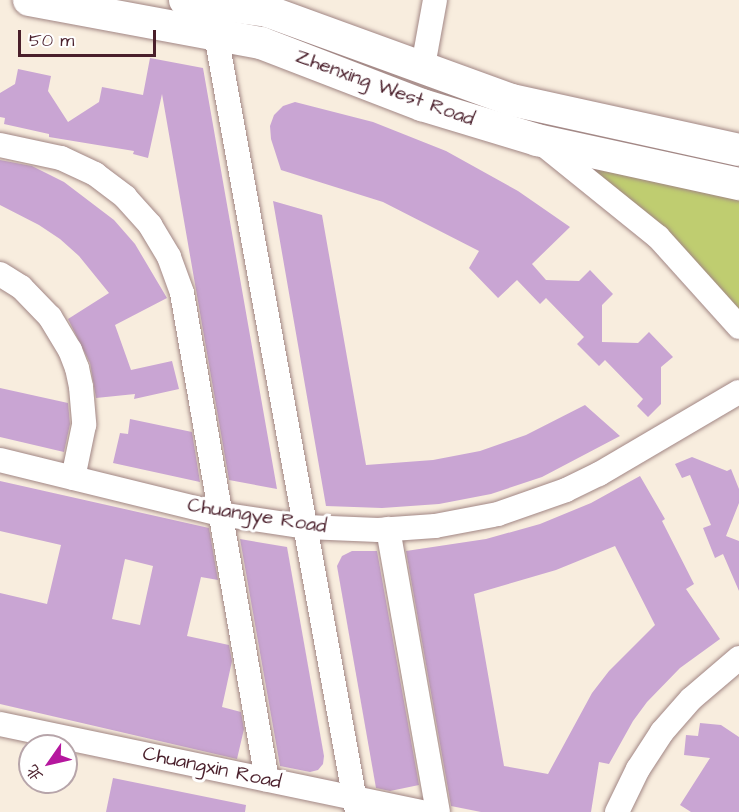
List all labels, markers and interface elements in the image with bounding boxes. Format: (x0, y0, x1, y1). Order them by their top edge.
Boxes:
scale bar (21, 18, 159, 56)
text: 50 m (29, 28, 74, 53)
street label: Zhenxing West Road (292, 44, 478, 132)
street label: Chuangye Road (186, 493, 328, 539)
north arrow (18, 734, 78, 794)
street label: Chuangxin Road (140, 742, 284, 794)
text: 北 (21, 760, 48, 786)

